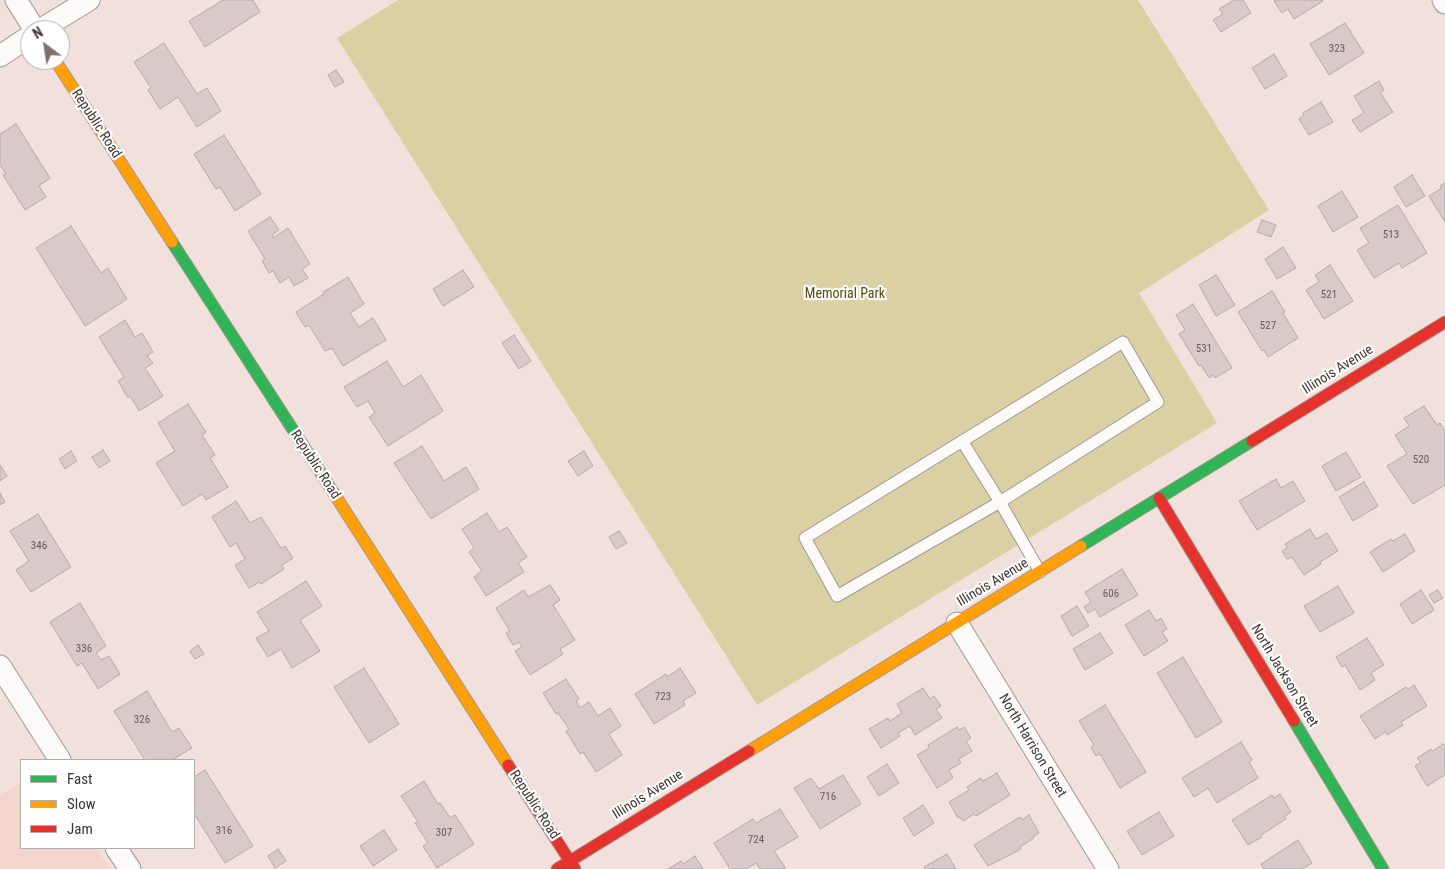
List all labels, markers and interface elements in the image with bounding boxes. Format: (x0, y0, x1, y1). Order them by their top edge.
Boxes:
north arrow (20, 20, 70, 70)
text: N (30, 24, 46, 42)
house number: 323 (1329, 42, 1345, 56)
street label: Republic Road (68, 86, 124, 162)
house number: 513 (1383, 228, 1399, 242)
park label: Memorial Park (805, 286, 885, 302)
house number: 521 (1321, 288, 1337, 302)
house number: 527 (1260, 319, 1276, 333)
house number: 531 (1196, 342, 1212, 356)
street label: Illinois Avenue (1300, 342, 1376, 398)
street label: Republic Road (287, 427, 343, 503)
house number: 520 (1413, 453, 1429, 467)
house number: 346 (31, 539, 47, 553)
street label: Illinois Avenue (954, 555, 1032, 611)
house number: 606 (1103, 587, 1119, 601)
street label: North Jackson Street (1247, 622, 1321, 730)
house number: 336 (76, 642, 92, 656)
house number: 723 (655, 690, 671, 704)
street label: North Harrison Street (994, 691, 1070, 801)
house number: 326 (134, 713, 150, 727)
legend (20, 759, 195, 849)
street label: Republic Road (506, 767, 562, 843)
street label: Illinois Avenue (610, 767, 686, 823)
text: Fast (67, 770, 92, 788)
house number: 716 (820, 790, 836, 804)
text: Slow (67, 795, 96, 813)
text: Jam (67, 820, 93, 838)
house number: 316 (216, 824, 232, 838)
house number: 307 (436, 826, 452, 840)
house number: 724 (748, 833, 764, 847)

